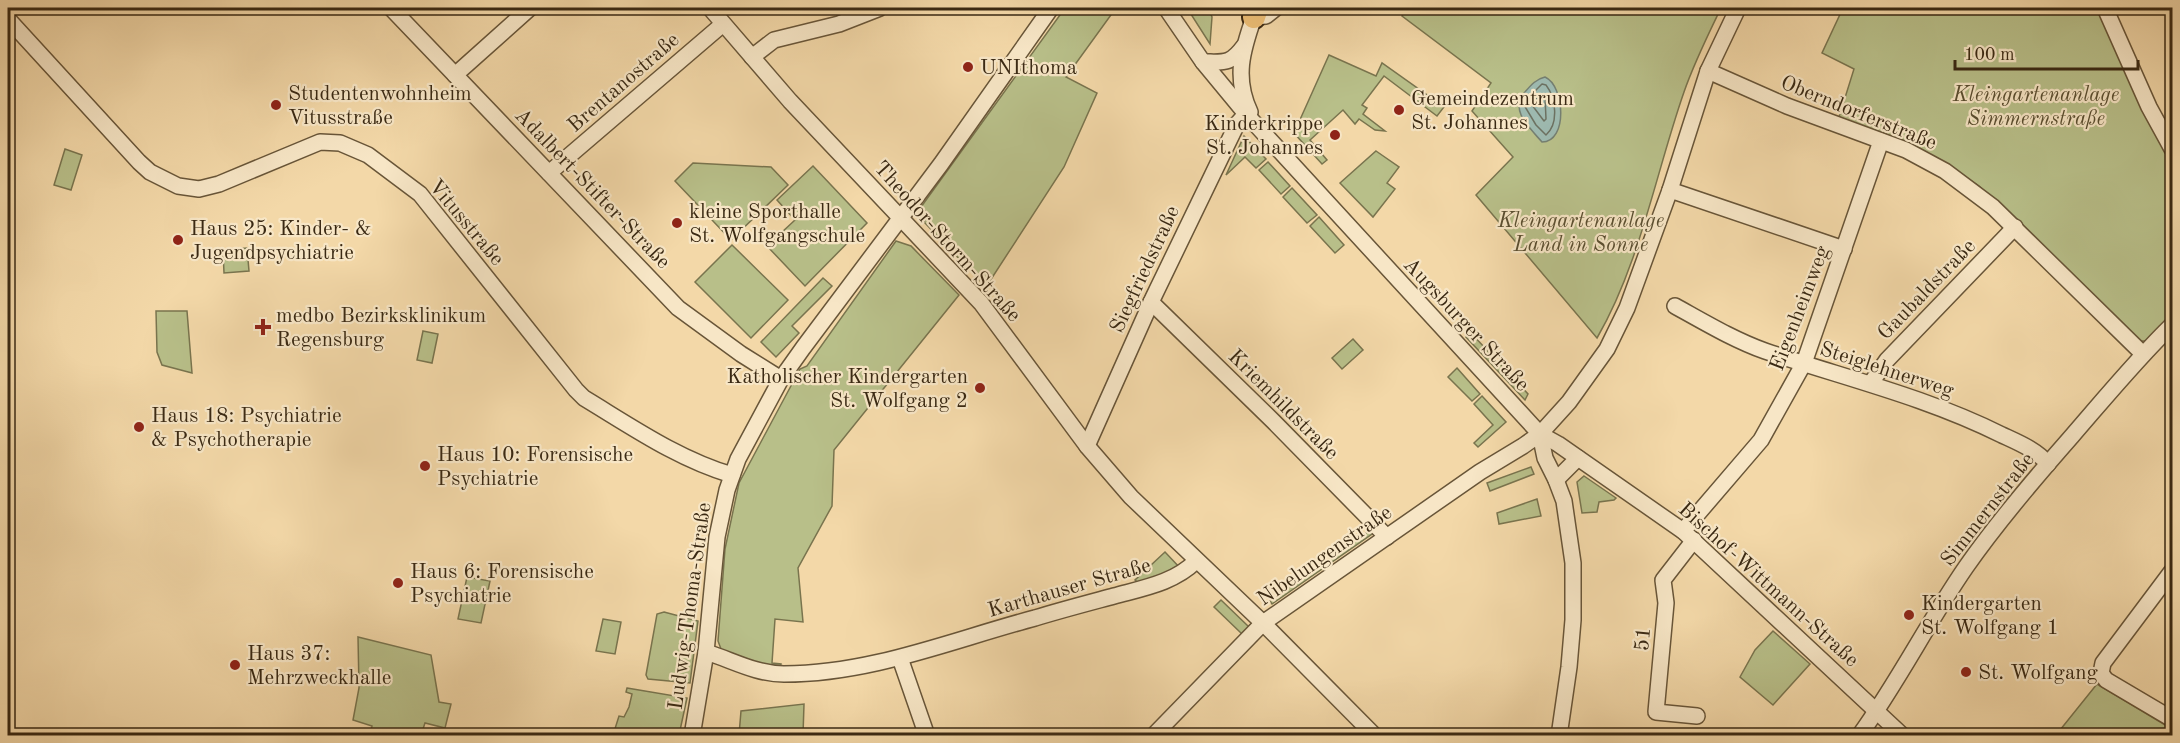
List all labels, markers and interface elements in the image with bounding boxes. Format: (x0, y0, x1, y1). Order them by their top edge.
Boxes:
street label: Brentanostraße (564, 29, 684, 137)
scale bar (1955, 33, 2138, 71)
text: 100 m (1964, 46, 2015, 64)
place label: UNIthoma (980, 58, 1077, 79)
marker: UNIthoma (961, 60, 975, 74)
street label: Oberndorferstraße (1777, 72, 1940, 154)
place label: Studentenwohnheim Vitusstraße (288, 84, 472, 129)
park label: Kleingartenanlage Simmernstraße (1952, 85, 2119, 130)
place label: Gemeindezentrum St. Johannes (1411, 89, 1574, 134)
marker: Studentenwohnheim Vitusstraße (269, 98, 283, 112)
marker: Gemeindezentrum St. Johannes (1392, 103, 1406, 117)
street label: Adalbert-Stifter-Straße (510, 105, 674, 273)
place label: Kinderkrippe St. Johannes (1204, 114, 1323, 159)
marker: Kinderkrippe St. Johannes (1328, 128, 1342, 142)
street label: Theodor-Storm-Straße (869, 158, 1024, 326)
street label: Vitusstraße (424, 176, 508, 270)
place label: kleine Sporthalle St. Wolfgangschule (689, 202, 865, 247)
street label: Siegfriedstraße (1107, 203, 1184, 336)
park label: Kleingartenanlage Land in Sonne (1497, 211, 1664, 256)
marker: kleine Sporthalle St. Wolfgangschule (670, 216, 684, 230)
place label: Haus 25: Kinder- & Jugendpsychiatrie (190, 219, 372, 264)
marker: Haus 25: Kinder- & Jugendpsychiatrie (171, 233, 185, 247)
street label: Gaubaldstraße (1874, 236, 1980, 344)
street label: Eigenheimweg (1767, 242, 1834, 374)
street label: Augsburger Straße (1399, 254, 1533, 396)
place label: medbo Bezirksklinikum Regensburg (276, 306, 486, 351)
marker: medbo Bezirksklinikum Regensburg (254, 318, 272, 336)
street label: Steiglehnerweg (1817, 339, 1957, 402)
street label: Kriemhildstraße (1224, 346, 1342, 464)
place label: Katholischer Kindergarten St. Wolfgang 2 (727, 367, 968, 412)
marker: Katholischer Kindergarten St. Wolfgang 2 (973, 381, 987, 395)
place label: Haus 18: Psychiatrie & Psychotherapie (151, 406, 342, 451)
marker: Haus 18: Psychiatrie & Psychotherapie (132, 420, 146, 434)
place label: Haus 10: Forensische Psychiatrie (437, 445, 633, 490)
street label: Simmernstraße (1937, 449, 2039, 571)
marker: Haus 10: Forensische Psychiatrie (418, 459, 432, 473)
street label: Bischof-Wittmann-Straße (1674, 499, 1862, 671)
street label: Ludwig-Thoma-Straße (666, 501, 715, 711)
street label: Nibelungenstraße (1254, 502, 1396, 610)
street label: Karthauser Straße (986, 555, 1153, 622)
place label: Haus 6: Forensische Psychiatrie (410, 562, 594, 607)
marker: Haus 6: Forensische Psychiatrie (391, 576, 405, 590)
place label: Kindergarten St. Wolfgang 1 (1921, 594, 2059, 639)
marker: Kindergarten St. Wolfgang 1 (1902, 608, 1916, 622)
street label: 51 (1632, 626, 1655, 652)
place label: Haus 37: Mehrzweckhalle (247, 644, 391, 689)
marker: Haus 37: Mehrzweckhalle (228, 658, 242, 672)
place label: St. Wolfgang (1978, 663, 2099, 684)
marker: St. Wolfgang (1959, 665, 1973, 679)

